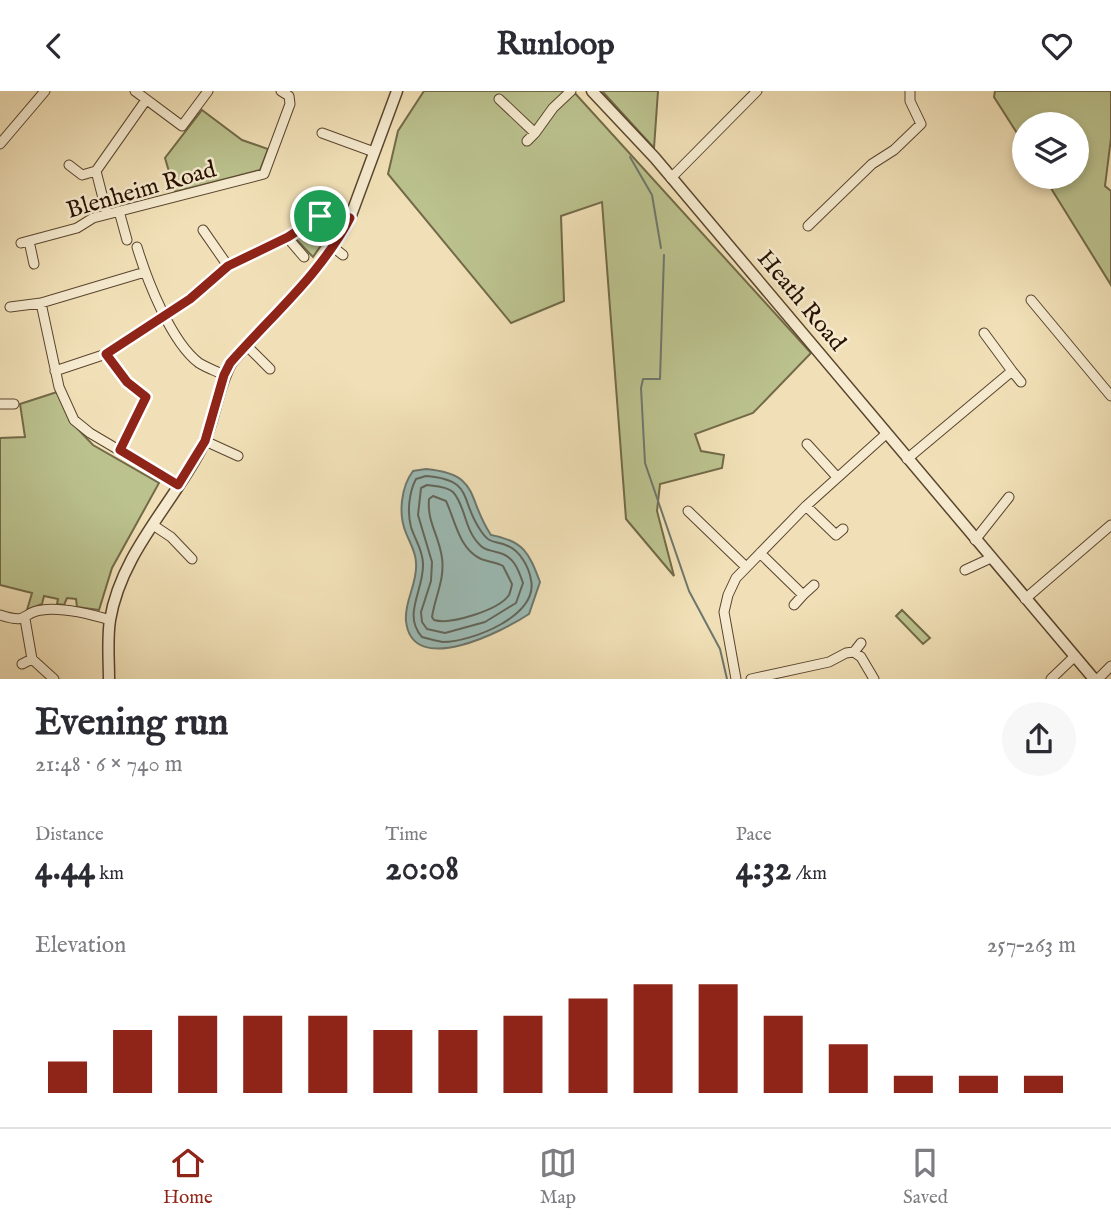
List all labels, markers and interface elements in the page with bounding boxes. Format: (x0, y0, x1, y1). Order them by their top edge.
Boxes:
text: Runloop (496, 25, 615, 66)
icon: back (35, 27, 73, 65)
icon: heart (1038, 27, 1076, 65)
map controls (1012, 112, 1089, 189)
button: layers (1012, 112, 1089, 189)
street label: Blenheim Road (63, 154, 220, 227)
pin (290, 186, 350, 246)
icon: arrive (301, 197, 339, 235)
street label: Heath Road (750, 244, 852, 358)
text: Evening run (35, 700, 229, 748)
button: share (1002, 702, 1076, 776)
text: 21:48 · 6 × 740 m (35, 750, 183, 779)
text: Distance (35, 823, 104, 847)
text: Time (385, 823, 428, 847)
text: Pace (736, 823, 772, 847)
text: 4.44 (35, 847, 95, 892)
text: 20:08 (385, 847, 459, 892)
text: 4:32 (736, 847, 792, 892)
text: km (95, 862, 124, 886)
text: /km (792, 862, 827, 886)
text: Elevation (35, 931, 126, 960)
text: 257–263 m (987, 931, 1076, 960)
tab: Home (163, 1144, 213, 1210)
tab: Map (539, 1144, 577, 1210)
tab: Saved (903, 1144, 948, 1210)

